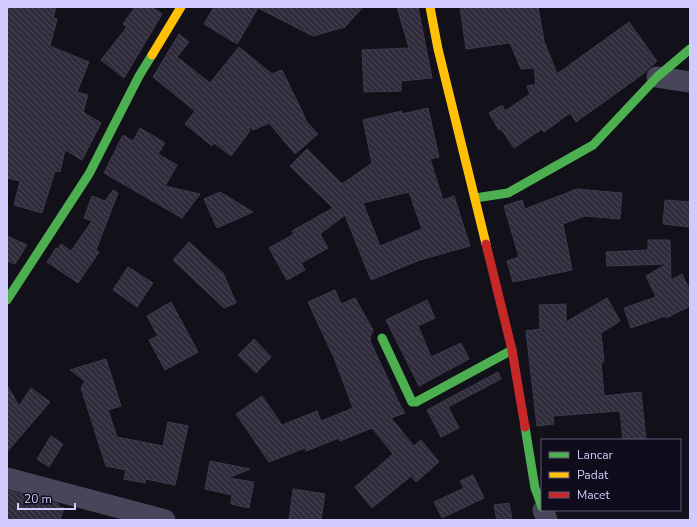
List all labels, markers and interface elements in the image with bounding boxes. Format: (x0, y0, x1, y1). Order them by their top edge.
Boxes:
legend (541, 439, 681, 511)
text: Lancar (577, 447, 614, 463)
text: Padat (577, 467, 609, 483)
scale bar (18, 485, 75, 511)
text: Macet (577, 487, 610, 503)
text: 20 m (24, 491, 52, 507)

